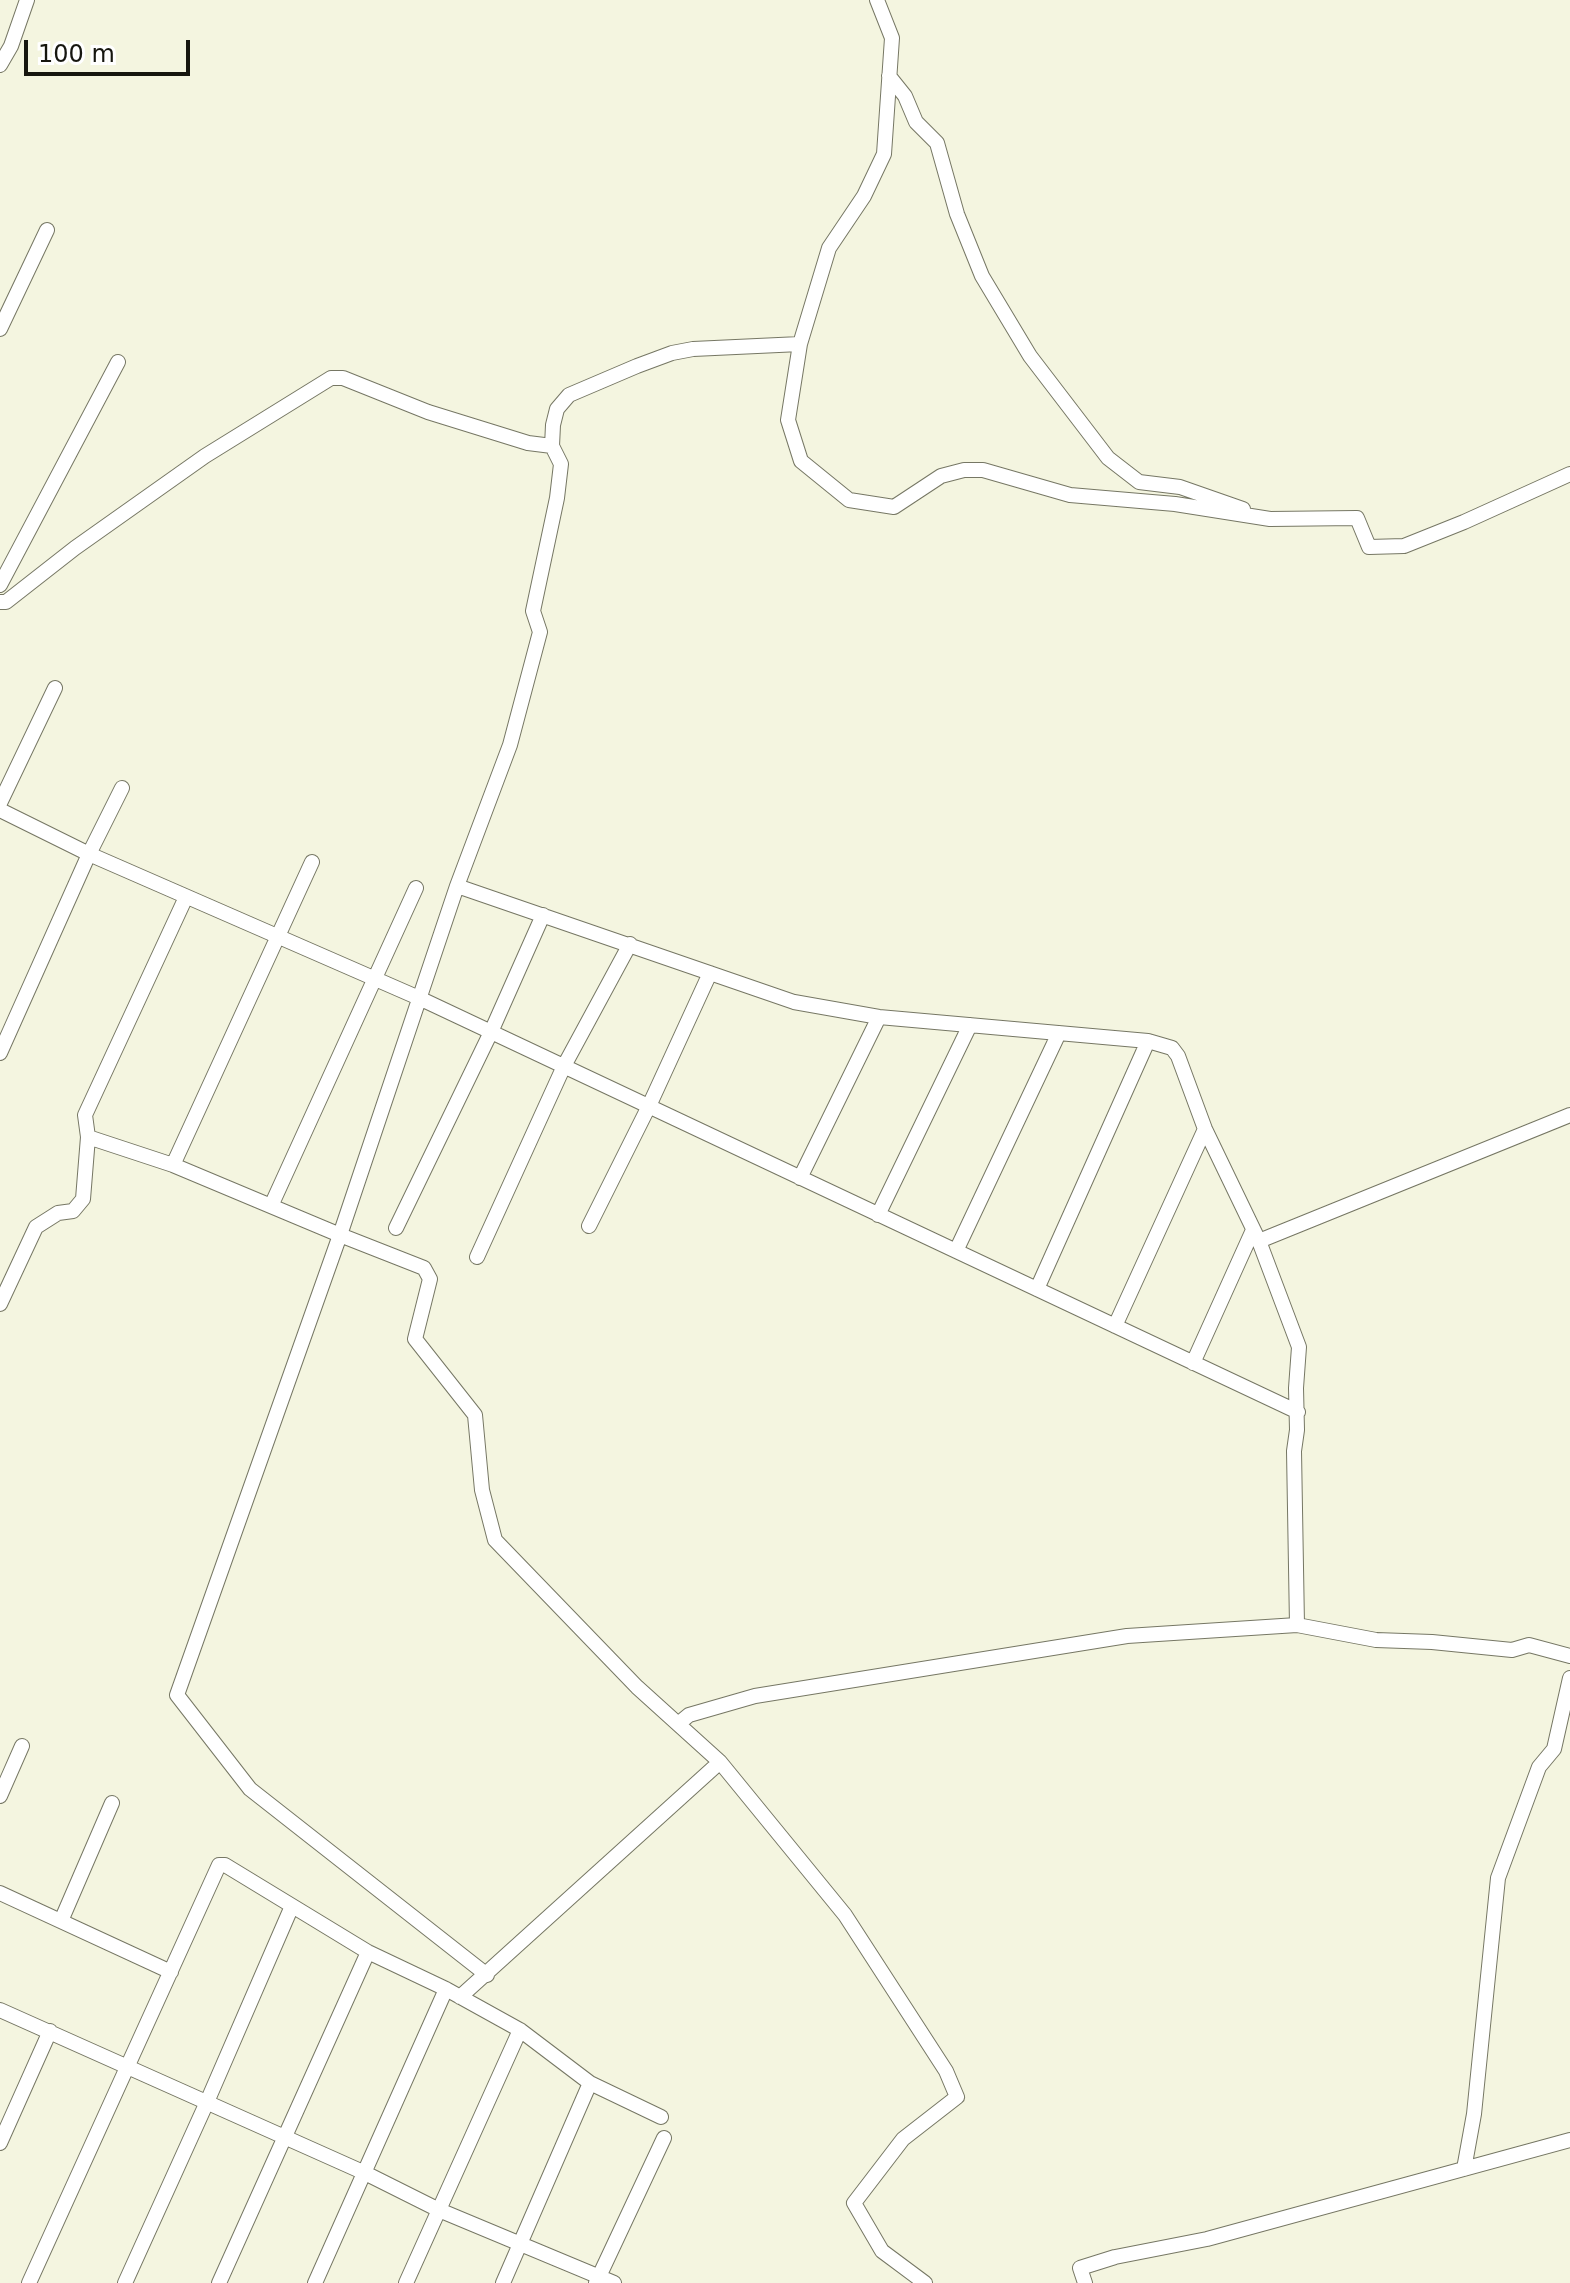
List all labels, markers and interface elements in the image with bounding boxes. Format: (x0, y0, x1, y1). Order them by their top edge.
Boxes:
scale bar (28, 24, 194, 74)
text: 100 m (38, 40, 115, 68)

